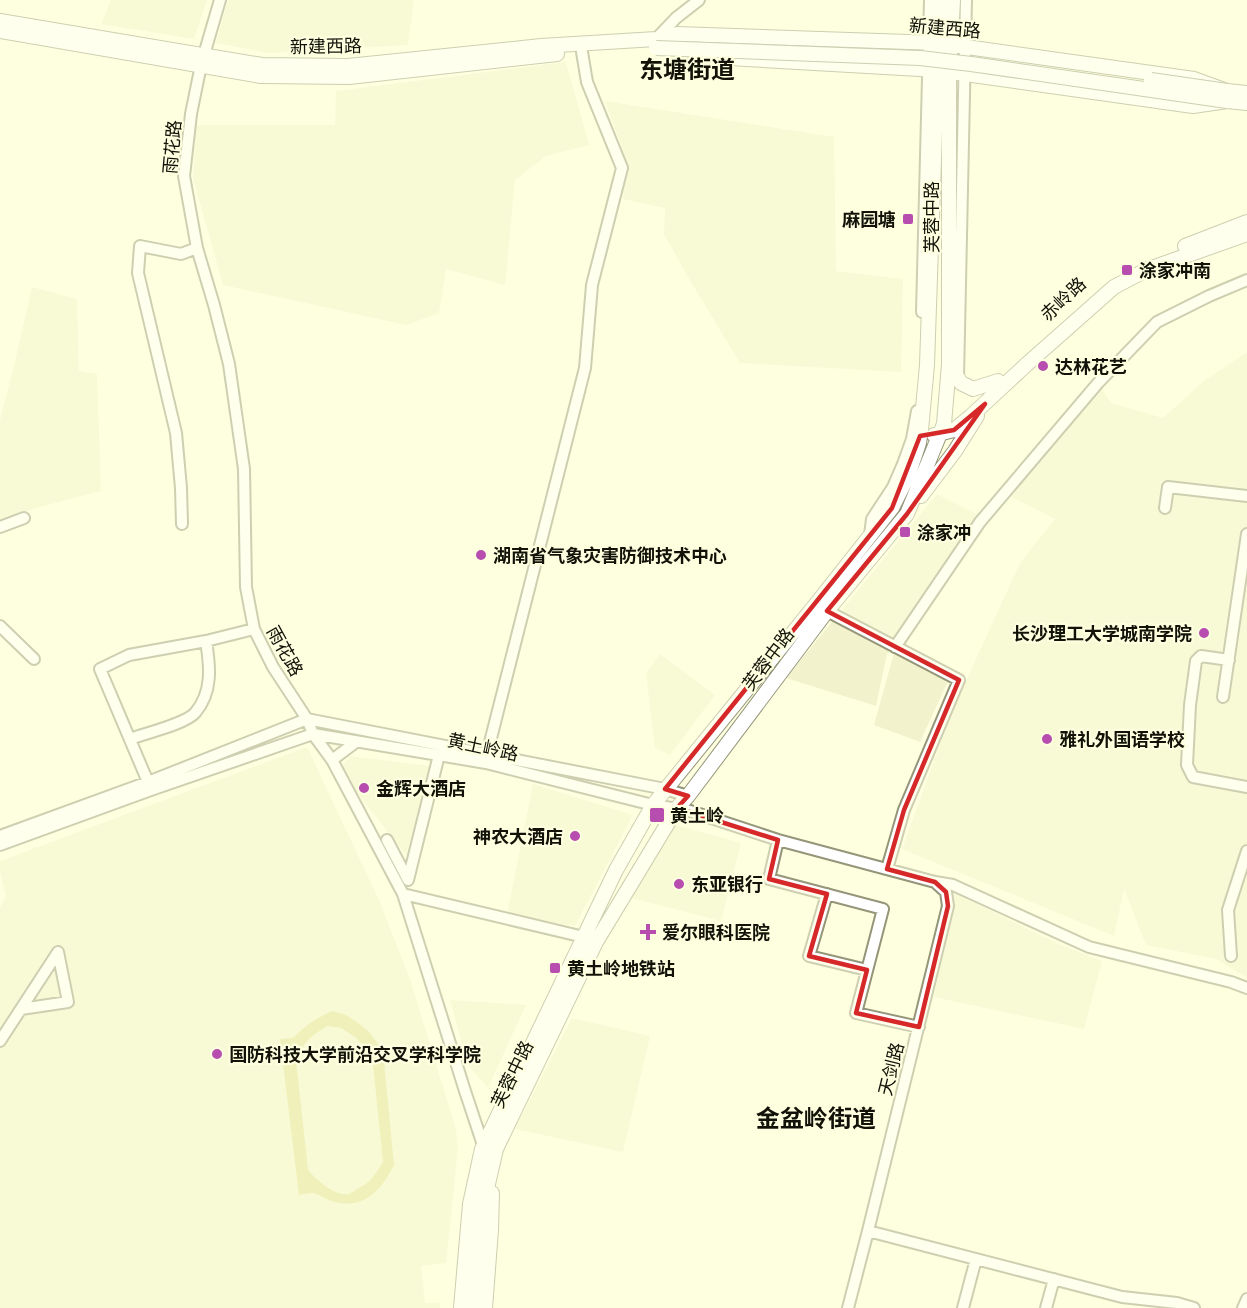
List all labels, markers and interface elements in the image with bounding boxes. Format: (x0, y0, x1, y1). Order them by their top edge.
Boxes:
street label: 新建西路 (908, 13, 982, 43)
street label: 新建西路 (290, 34, 362, 58)
district label: 东塘街道 (639, 54, 735, 85)
street label: 雨花路 (158, 119, 186, 175)
street label: 芙蓉中路 (920, 181, 943, 253)
place label: 麻园塘 (842, 208, 896, 231)
marker: 麻园塘 (901, 212, 915, 226)
place label: 涂家冲南 (1139, 259, 1211, 282)
marker: 涂家冲南 (1120, 263, 1134, 277)
street label: 赤岭路 (1035, 272, 1091, 326)
place label: 达林花艺 (1055, 355, 1127, 378)
marker: 达林花艺 (1036, 359, 1050, 373)
place label: 涂家冲 (917, 521, 971, 544)
marker: 涂家冲 (898, 525, 912, 539)
place label: 湖南省气象灾害防御技术中心 (493, 544, 727, 567)
marker: 湖南省气象灾害防御技术中心 (474, 548, 488, 562)
street label: 雨花路 (262, 622, 308, 680)
place label: 长沙理工大学城南学院 (1012, 622, 1192, 645)
street label: 芙蓉中路 (737, 623, 799, 695)
marker: 长沙理工大学城南学院 (1197, 626, 1211, 640)
street label: 黄土岭路 (445, 728, 521, 766)
place label: 雅礼外国语学校 (1059, 728, 1185, 751)
marker: 雅礼外国语学校 (1040, 732, 1054, 746)
place label: 金辉大酒店 (376, 777, 466, 800)
marker: 金辉大酒店 (357, 781, 371, 795)
place label: 黄土岭 (670, 804, 724, 827)
marker: 黄土岭 (648, 806, 666, 824)
place label: 神农大酒店 (473, 825, 563, 848)
marker: 神农大酒店 (568, 829, 582, 843)
place label: 东亚银行 (691, 873, 763, 896)
marker: 东亚银行 (672, 877, 686, 891)
place label: 爱尔眼科医院 (662, 921, 770, 944)
marker: 爱尔眼科医院 (639, 923, 657, 941)
place label: 黄土岭地铁站 (567, 957, 675, 980)
marker: 黄土岭地铁站 (548, 961, 562, 975)
street label: 芙蓉中路 (486, 1037, 538, 1111)
street label: 天剑路 (873, 1040, 909, 1098)
place label: 国防科技大学前沿交叉学科学院 (229, 1043, 481, 1066)
marker: 国防科技大学前沿交叉学科学院 (210, 1047, 224, 1061)
district label: 金盆岭街道 (756, 1103, 876, 1134)

